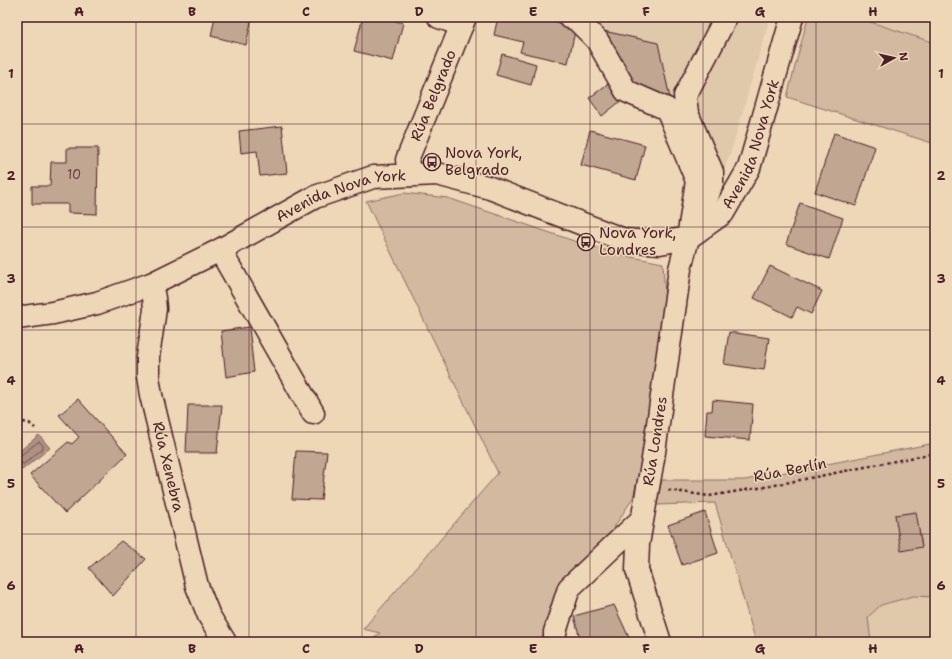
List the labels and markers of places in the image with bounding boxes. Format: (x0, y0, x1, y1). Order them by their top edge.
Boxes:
place label: Nova York, Belgrado (445, 143, 522, 180)
bus stop icon: Nova York, Belgrado (422, 152, 442, 172)
place label: Nova York, Londres (599, 223, 676, 260)
bus stop icon: Nova York, Londres (576, 232, 596, 252)

